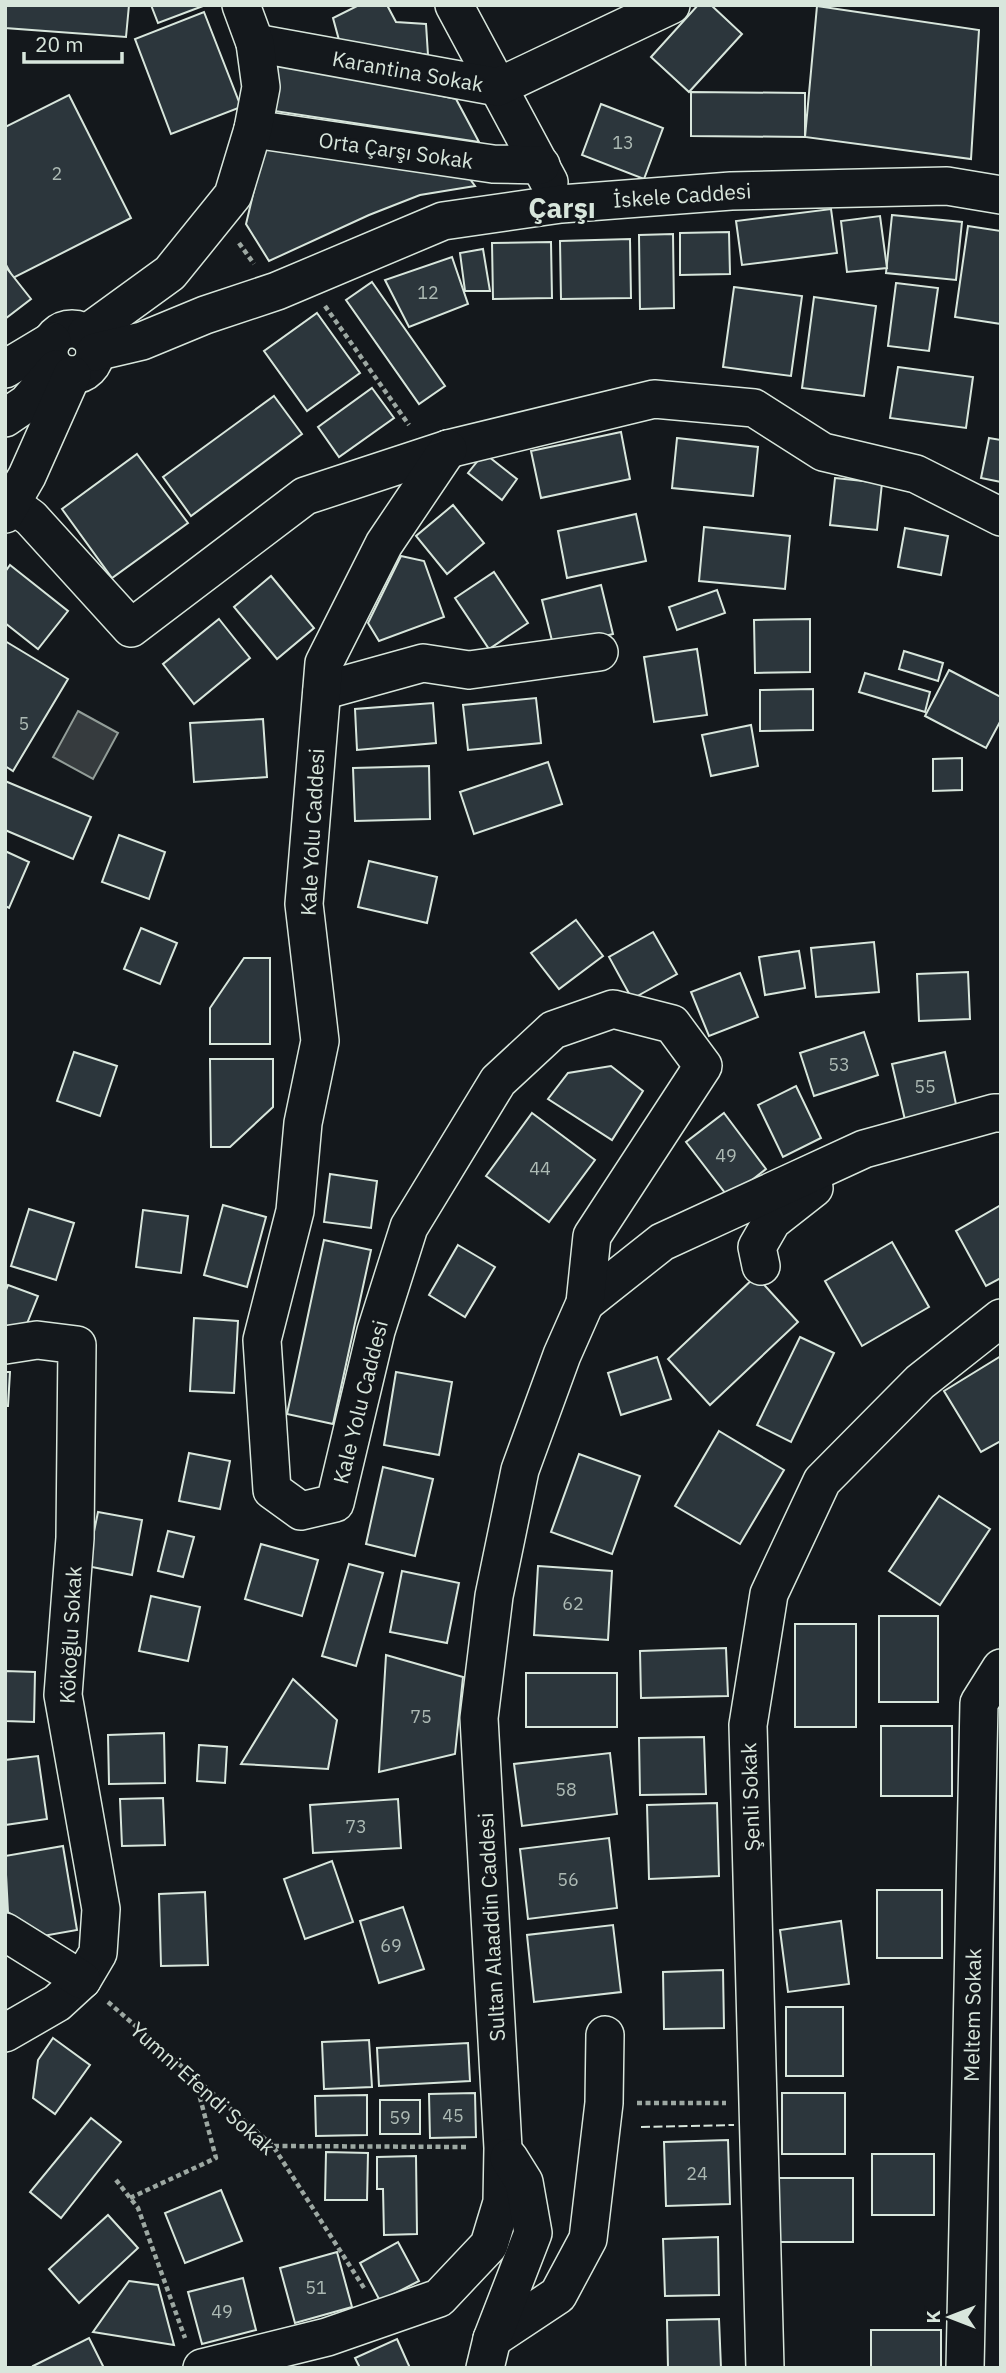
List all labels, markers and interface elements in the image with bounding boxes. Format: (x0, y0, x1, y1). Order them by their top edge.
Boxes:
scale bar (24, 21, 122, 65)
text: 20 m (35, 30, 84, 58)
street label: Karantina Sokak (330, 44, 486, 98)
street label: Orta Çarşı Sokak (317, 125, 475, 175)
house number: 13 (612, 131, 634, 154)
house number: 2 (52, 162, 62, 185)
street label: İskele Caddesi (612, 176, 752, 214)
district label: Çarşı (528, 189, 596, 226)
house number: 12 (417, 281, 439, 304)
house number: 5 (19, 712, 29, 735)
street label: Kale Yolu Caddesi (294, 747, 330, 917)
house number: 53 (828, 1053, 850, 1076)
house number: 55 (914, 1075, 936, 1098)
house number: 49 (715, 1144, 737, 1167)
house number: 44 (529, 1157, 551, 1180)
street label: Kale Yolu Caddesi (326, 1317, 394, 1487)
street label: Kökoğlu Sokak (52, 1565, 88, 1705)
house number: 62 (562, 1592, 584, 1615)
house number: 75 (410, 1705, 432, 1728)
street label: Şenli Sokak (734, 1742, 766, 1852)
house number: 58 (555, 1778, 577, 1801)
street label: Sultan Alaaddin Caddesi (471, 1812, 511, 2042)
house number: 73 (345, 1815, 367, 1838)
house number: 56 (557, 1868, 579, 1891)
house number: 69 (380, 1934, 402, 1957)
street label: Meltem Sokak (957, 1948, 987, 2082)
street label: Yumni Efendi Sokak (124, 2015, 282, 2161)
house number: 45 (442, 2104, 464, 2127)
house number: 59 (389, 2106, 411, 2129)
house number: 24 (686, 2162, 708, 2185)
house number: 51 (305, 2276, 327, 2299)
north arrow (915, 2282, 985, 2352)
house number: 49 (211, 2300, 233, 2323)
text: K (921, 2310, 945, 2324)

